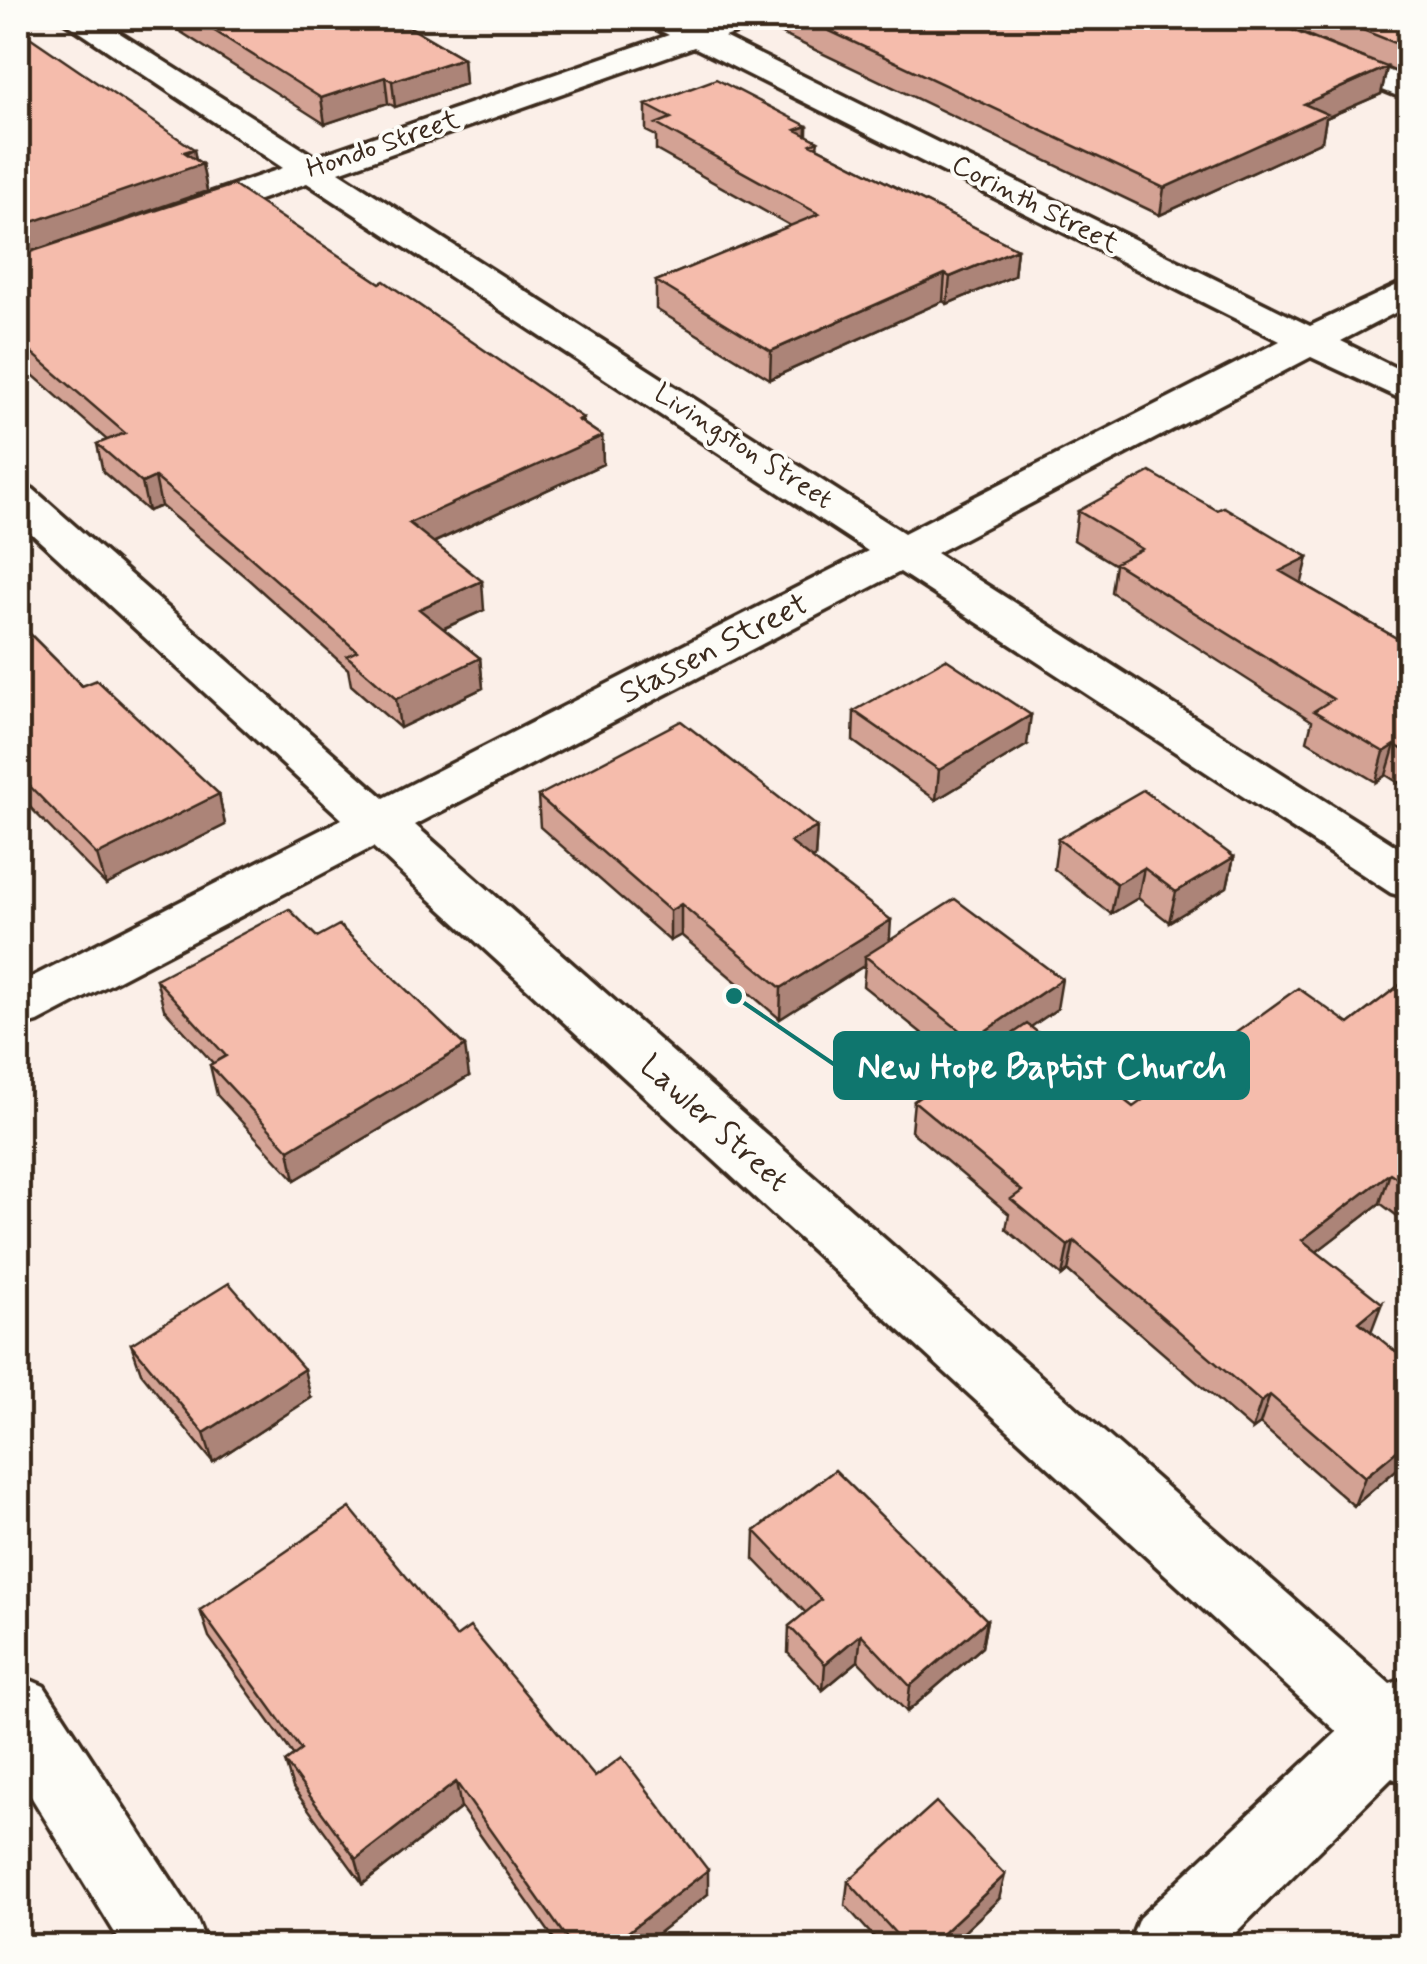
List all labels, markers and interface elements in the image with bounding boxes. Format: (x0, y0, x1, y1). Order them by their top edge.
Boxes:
street label: Hondo Street (301, 101, 465, 188)
street label: Corinth Street (945, 147, 1126, 263)
street label: Livingston Street (647, 375, 839, 519)
street label: Stassen Street (612, 583, 816, 715)
callout: New Hope Baptist Church (835, 1033, 1248, 1098)
text: New Hope Baptist Church (857, 1045, 1227, 1091)
street label: Lawler Street (630, 1046, 798, 1202)

